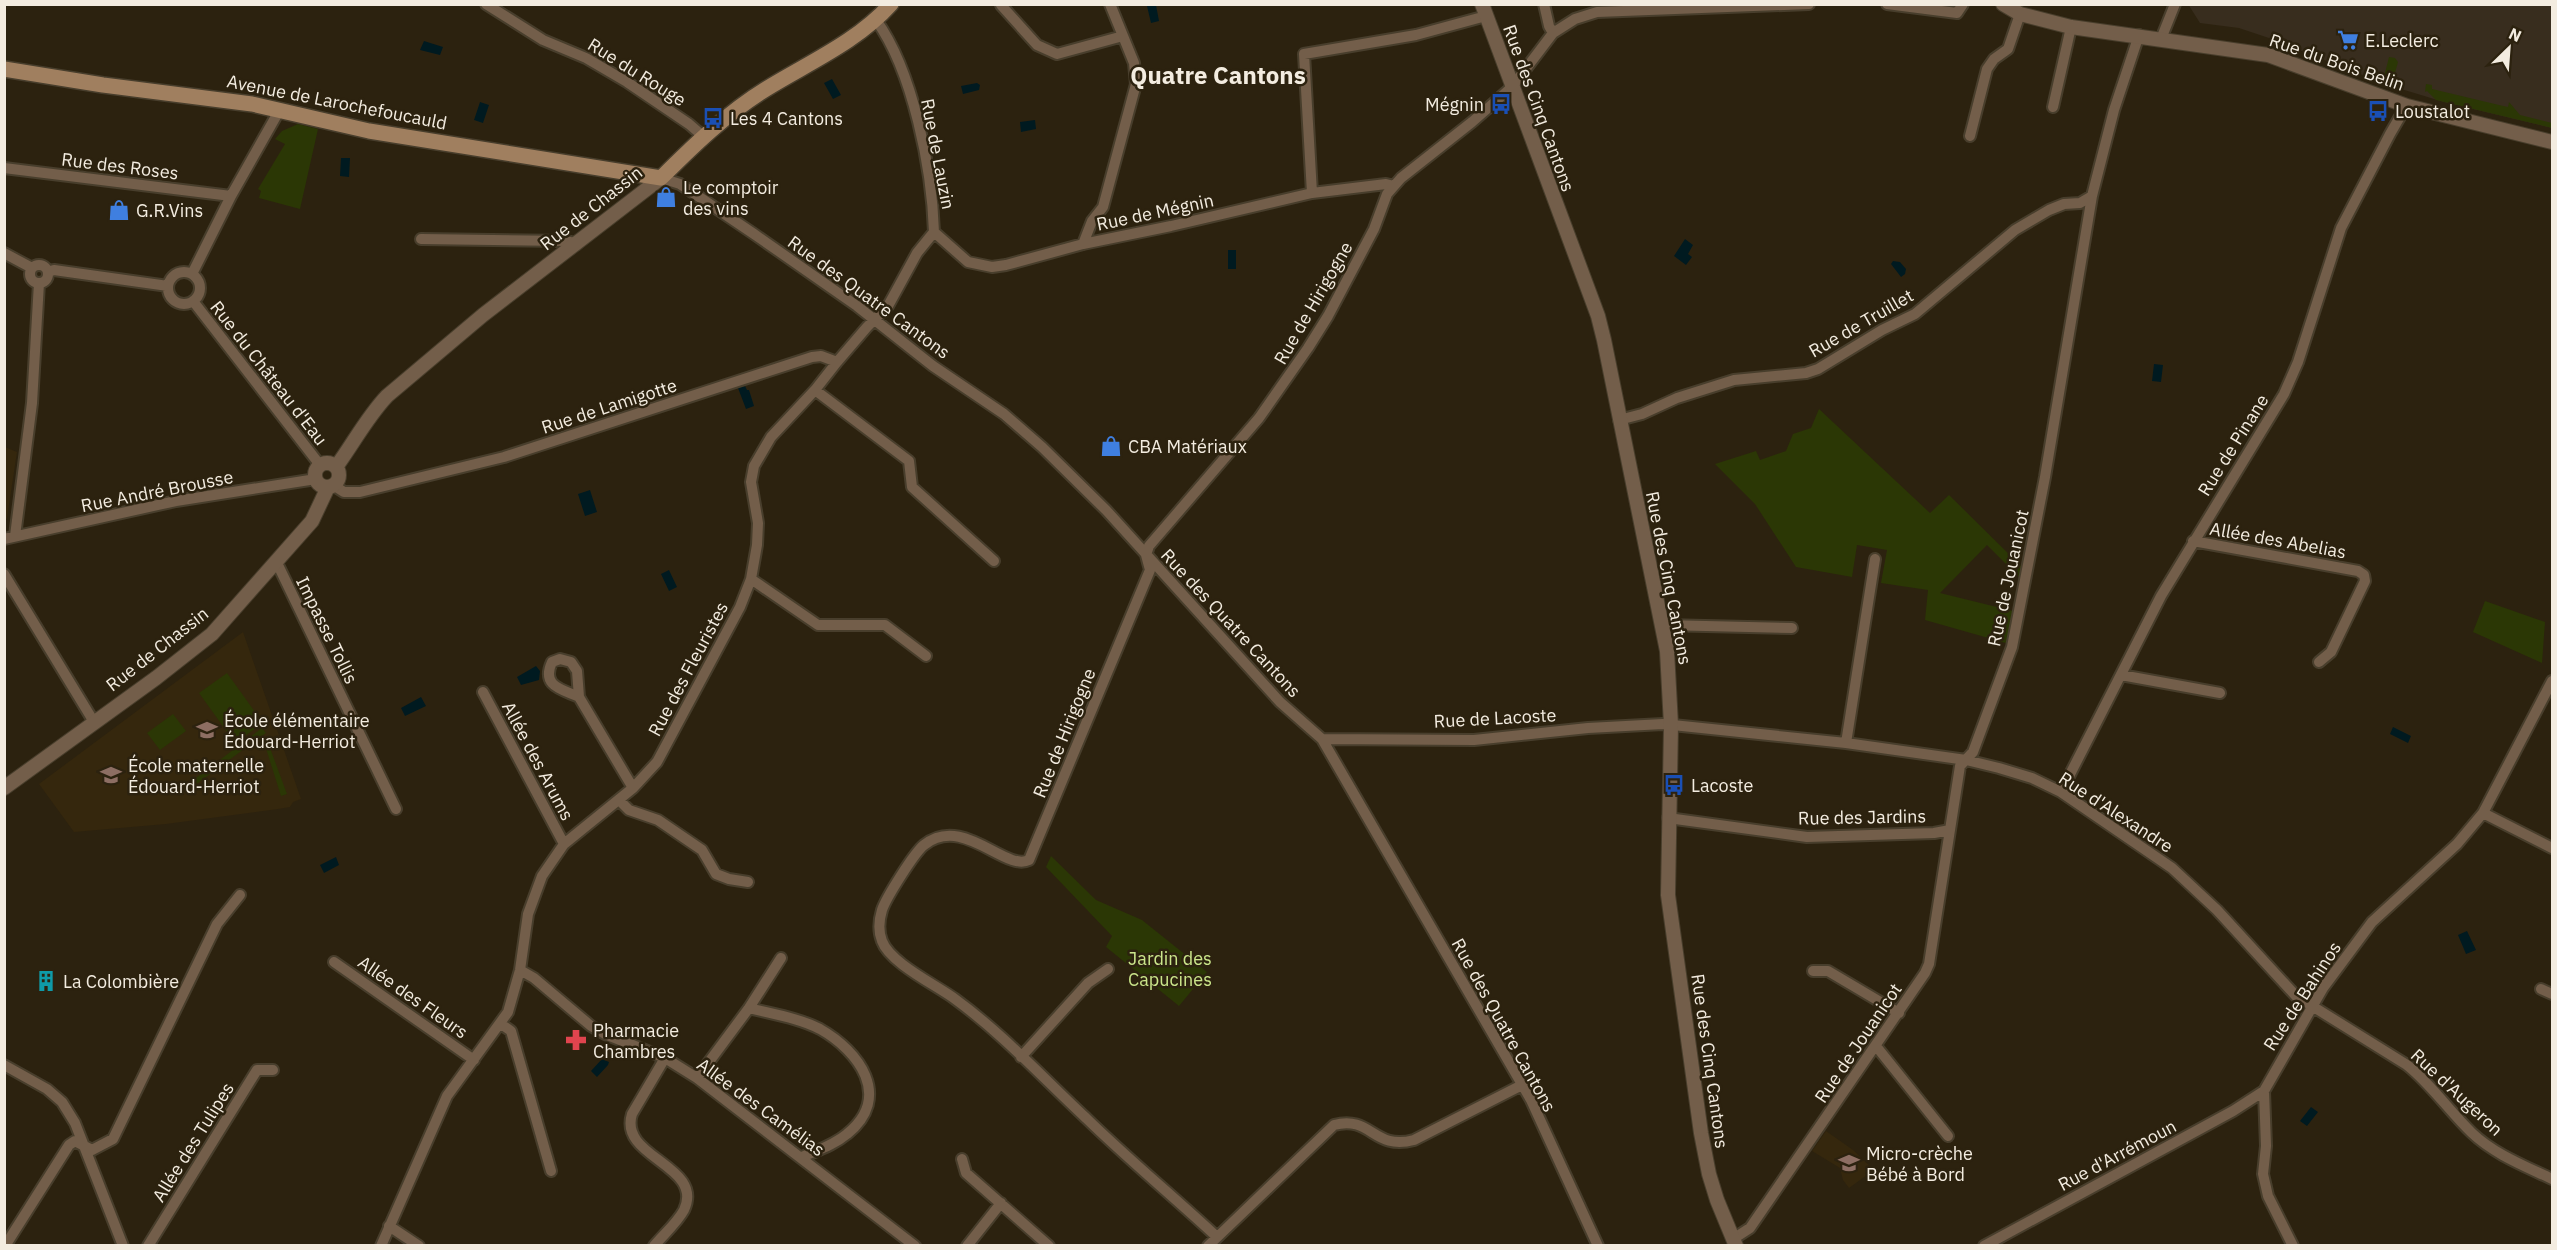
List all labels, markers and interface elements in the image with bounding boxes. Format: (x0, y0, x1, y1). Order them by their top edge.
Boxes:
north arrow (2479, 18, 2539, 78)
street label: Rue des Cinq Cantons (1498, 21, 1580, 195)
text: N (2506, 23, 2525, 46)
street label: Rue du Bois Belin (2266, 28, 2408, 96)
supermarket icon: E.Leclerc (2336, 28, 2360, 52)
place label: E.Leclerc (2365, 29, 2439, 52)
street label: Rue du Rouge (584, 33, 691, 111)
district label: Quatre Cantons (1130, 59, 1306, 91)
street label: Avenue de Larochefoucauld (225, 69, 449, 135)
bus stop icon: Mégnin (1489, 92, 1513, 116)
place label: Mégnin (1425, 93, 1484, 116)
street label: Rue de Lauzin (916, 97, 960, 211)
bus stop icon: Loustalot (2366, 99, 2390, 123)
place label: Loustalot (2395, 100, 2470, 123)
bus stop icon: Les 4 Cantons (701, 106, 725, 130)
place label: Les 4 Cantons (730, 107, 843, 130)
street label: Rue des Roses (60, 147, 180, 185)
street label: Rue de Chassin (535, 161, 647, 255)
place label: Le comptoir des vins (683, 176, 779, 220)
shop icon: Le comptoir des vins (654, 185, 678, 209)
street label: Rue de Mégnin (1094, 188, 1216, 236)
shop icon: G.R.Vins (107, 198, 131, 222)
place label: G.R.Vins (136, 199, 203, 222)
street label: Rue des Quatre Cantons (783, 230, 955, 364)
street label: Rue de Hirigogne (1269, 237, 1357, 368)
street label: Rue de Truillet (1805, 284, 1917, 362)
street label: Rue du Château d'Eau (205, 296, 333, 450)
street label: Rue de Lamigotte (538, 373, 680, 439)
street label: Rue de Pinane (2193, 390, 2273, 500)
shop icon: CBA Matériaux (1099, 434, 1123, 458)
place label: CBA Matériaux (1128, 435, 1247, 458)
street label: Rue André Brousse (79, 465, 235, 517)
street label: Rue des Cinq Cantons (1641, 489, 1697, 667)
street label: Rue de Jouanicot (1982, 507, 2034, 649)
street label: Allée des Abelias (2208, 517, 2348, 563)
street label: Rue des Quatre Cantons (1156, 544, 1306, 702)
street label: Impasse Tollis (291, 573, 363, 687)
street label: Rue des Fleuristes (643, 598, 733, 740)
street label: Rue de Chassin (101, 602, 213, 696)
street label: Rue de Hirigogne (1028, 665, 1101, 801)
street label: Allée des Arums (497, 698, 579, 824)
street label: Rue de Lacoste (1433, 703, 1557, 733)
place label: École élémentaire Édouard-Herriot (224, 709, 370, 753)
school or university icon: École élémentaire Édouard-Herriot (195, 718, 219, 742)
place label: École maternelle Édouard-Herriot (128, 754, 264, 798)
school or university icon: École maternelle Édouard-Herriot (99, 763, 123, 787)
street label: Rue d'Alexandre (2055, 766, 2178, 858)
bus stop icon: Lacoste (1662, 773, 1686, 797)
place label: Lacoste (1691, 774, 1754, 797)
street label: Rue des Jardins (1798, 804, 1926, 830)
street label: Rue des Quatre Cantons (1447, 934, 1561, 1116)
street label: Rue de Bahinos (2258, 937, 2346, 1055)
park label: Jardin des Capucines (1128, 947, 1212, 991)
street label: Allée des Fleurs (354, 951, 472, 1043)
building icon: La Colombière (34, 969, 58, 993)
place label: La Colombière (63, 970, 179, 993)
street label: Rue des Cinq Cantons (1686, 972, 1734, 1150)
street label: Rue de Jouanicot (1809, 979, 1907, 1107)
place label: Pharmacie Chambres (593, 1019, 679, 1063)
pharmacy icon: Pharmacie Chambres (564, 1028, 588, 1052)
street label: Rue d'Augeron (2406, 1043, 2508, 1141)
street label: Allée des Camélias (692, 1053, 830, 1161)
street label: Allée des Tulipes (147, 1078, 239, 1206)
street label: Rue d'Arrémoun (2054, 1114, 2180, 1196)
place label: Micro-crèche Bébé à Bord (1866, 1142, 1973, 1186)
school or university icon: Micro-crèche Bébé à Bord (1837, 1151, 1861, 1175)

